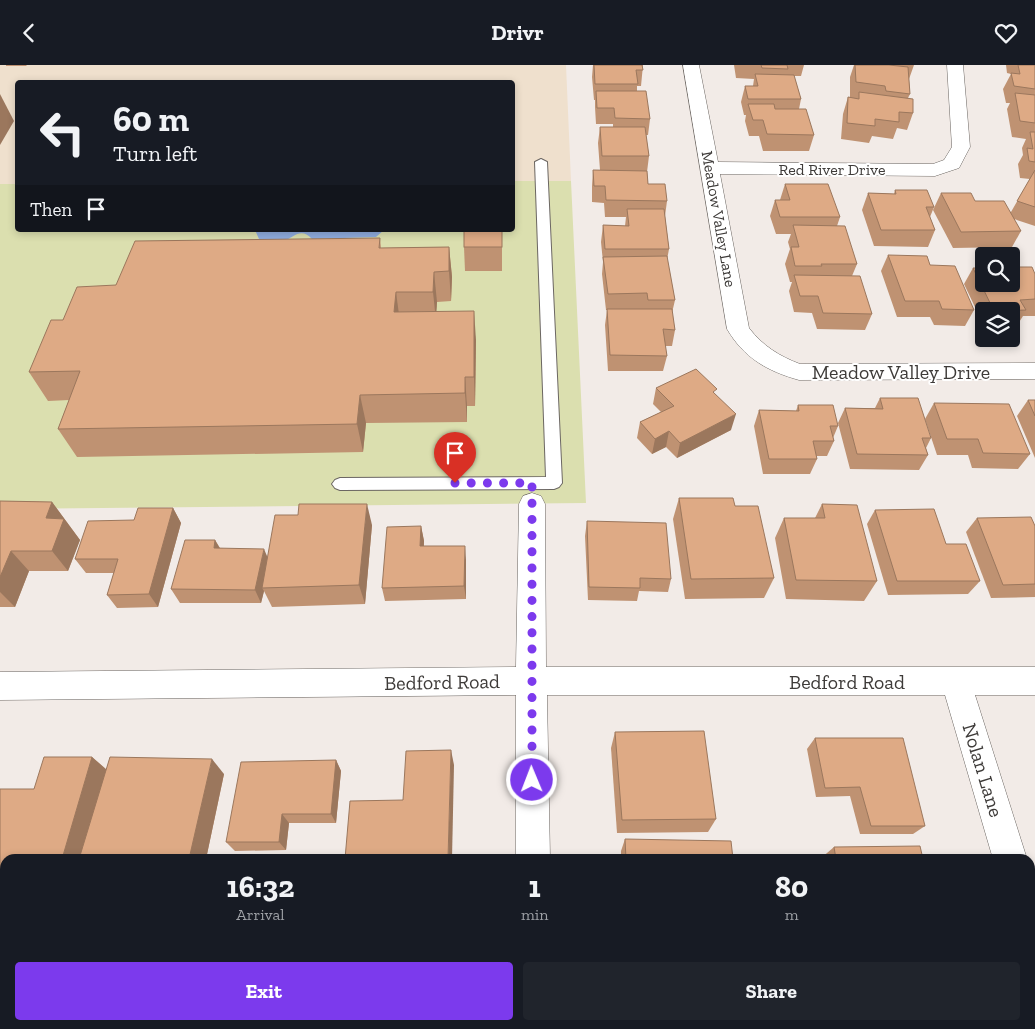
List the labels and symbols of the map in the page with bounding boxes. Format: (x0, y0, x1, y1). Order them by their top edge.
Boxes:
street label: Meadow Valley Lane (698, 149, 740, 289)
street label: Red River Drive (779, 160, 885, 179)
street label: Meadow Valley Drive (812, 360, 990, 384)
pin (434, 432, 476, 483)
street label: Bedford Road (384, 669, 500, 695)
street label: Bedford Road (789, 670, 905, 694)
street label: Nolan Lane (957, 720, 1009, 820)
position arrow (505, 753, 557, 805)

